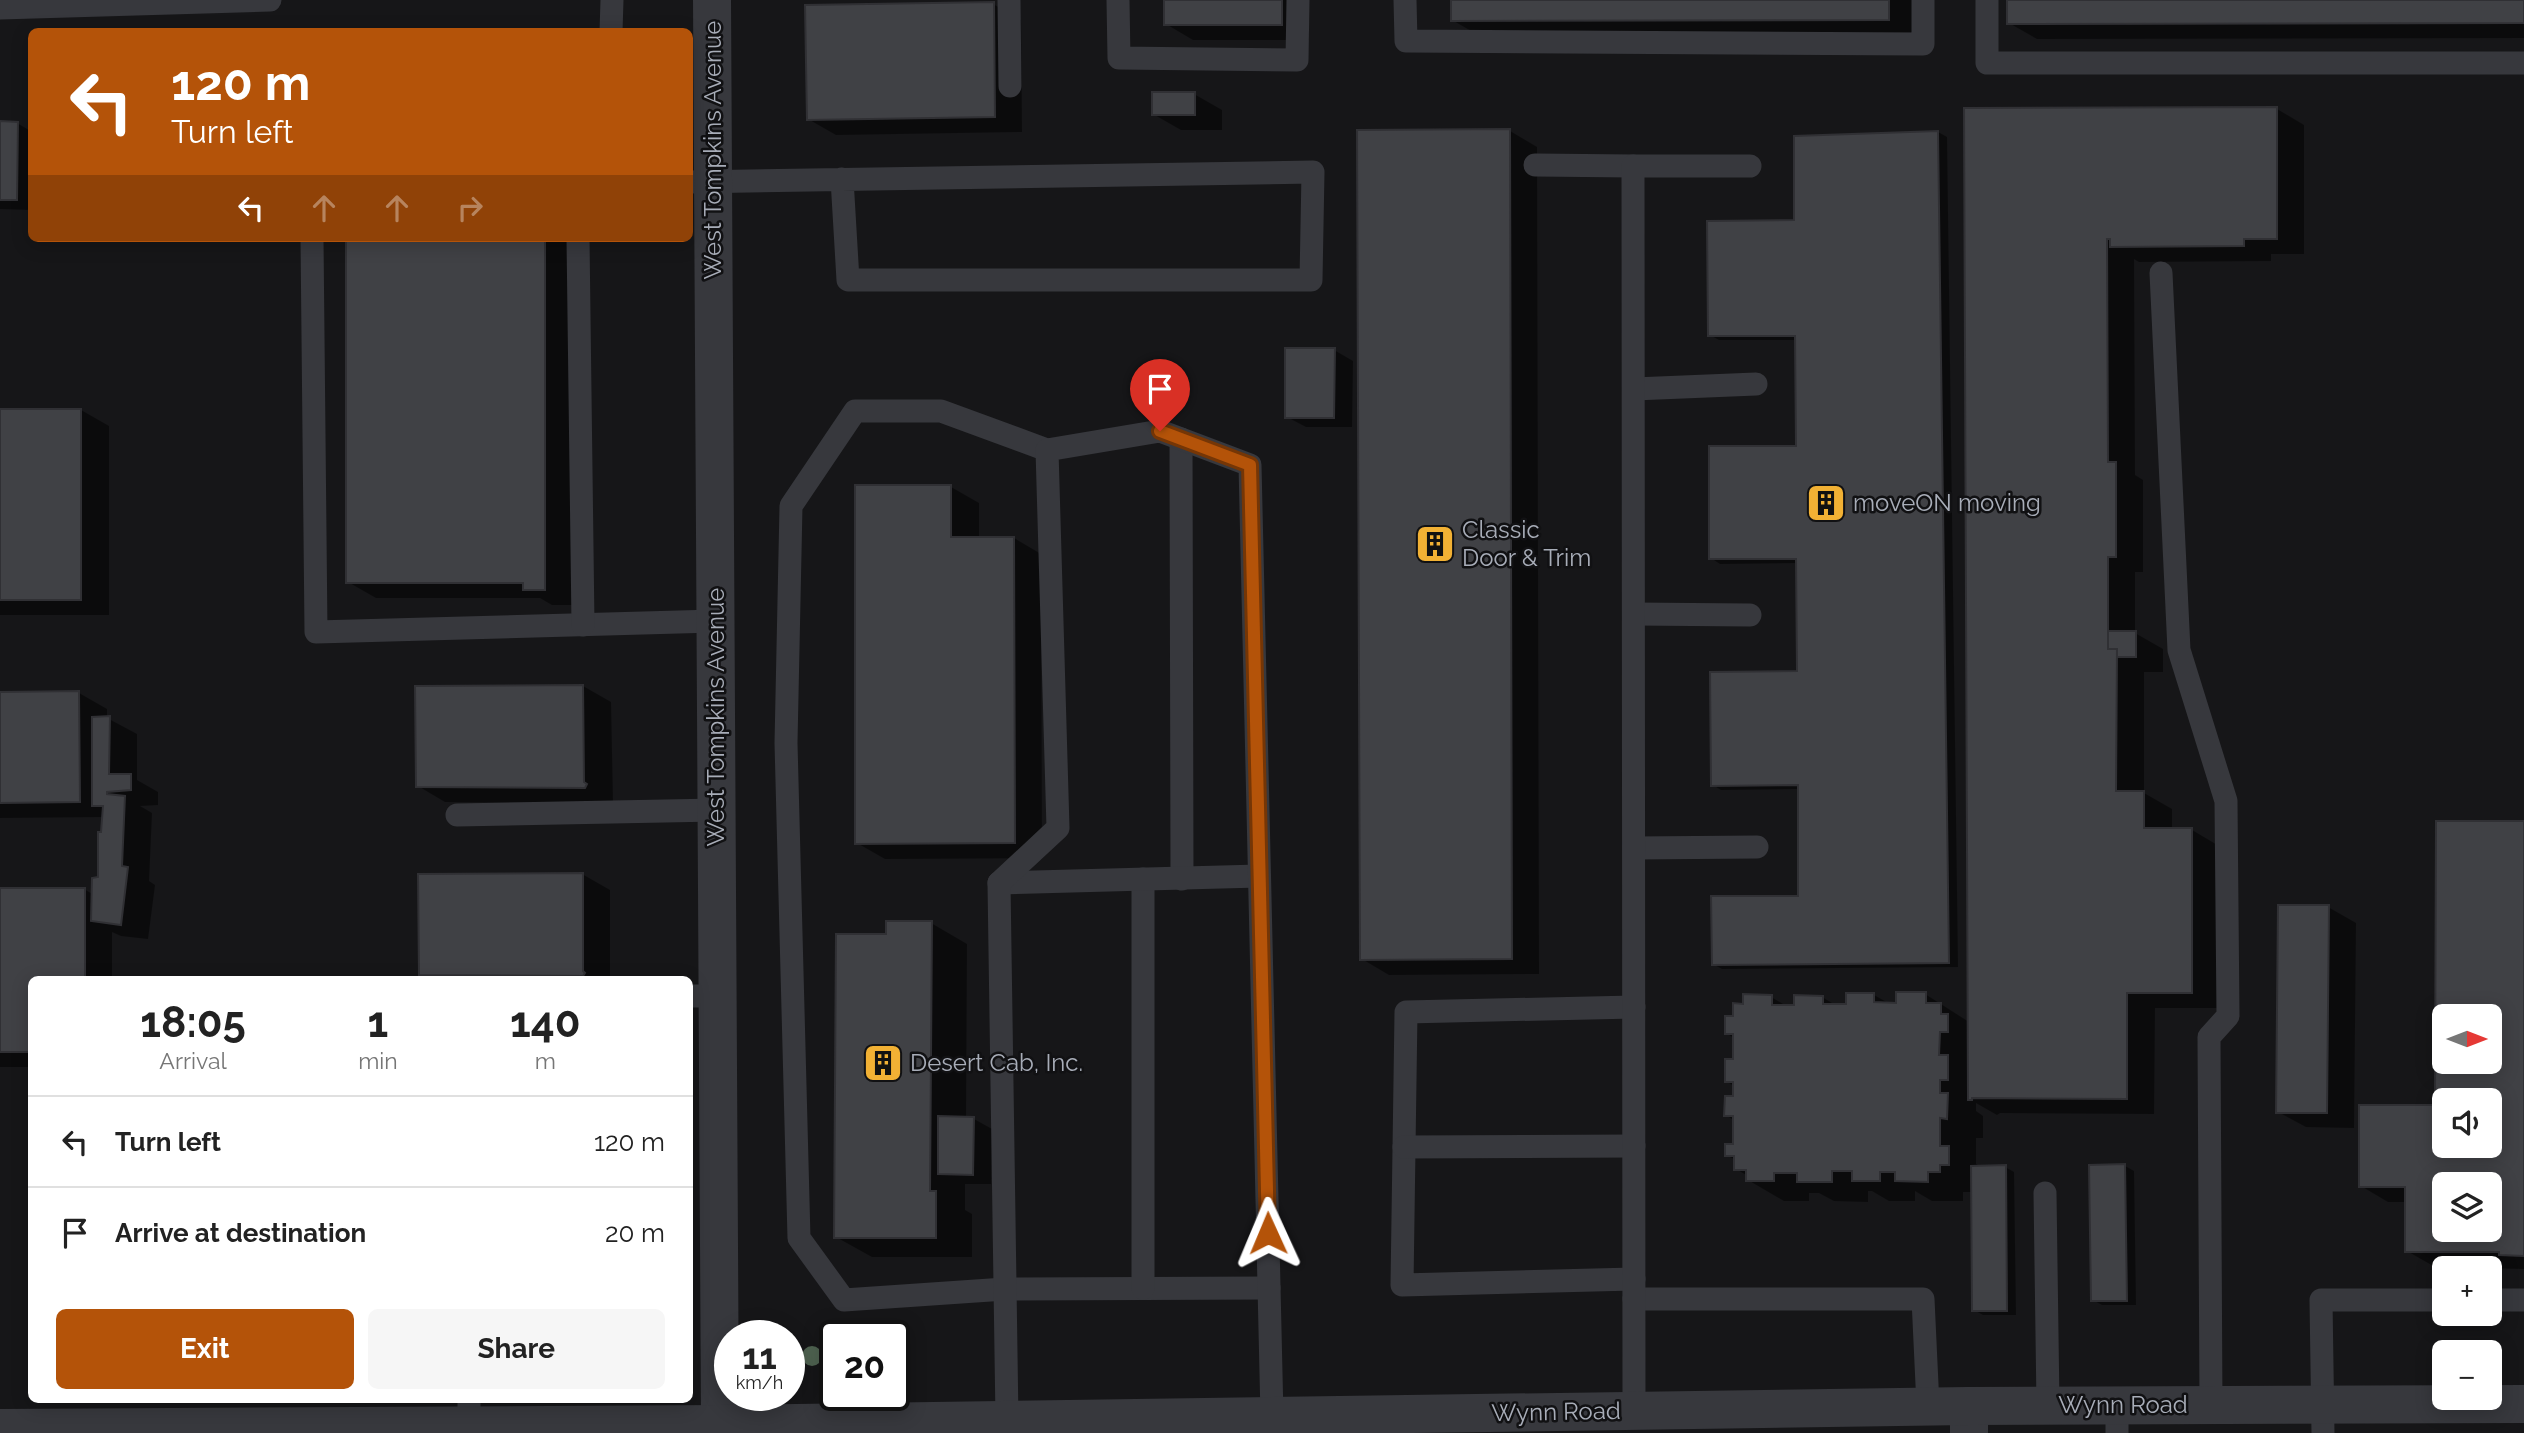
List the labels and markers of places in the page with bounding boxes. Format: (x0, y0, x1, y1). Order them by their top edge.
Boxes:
pin (1130, 359, 1190, 431)
building icon: moveON moving (1805, 482, 1847, 524)
place label: moveON moving (1853, 488, 2041, 517)
place label: Classic Door & Trim (1462, 515, 1591, 572)
building icon: Classic Door & Trim (1414, 523, 1456, 565)
building icon: Desert Cab, Inc. (862, 1042, 904, 1084)
place label: Desert Cab, Inc. (910, 1048, 1083, 1077)

